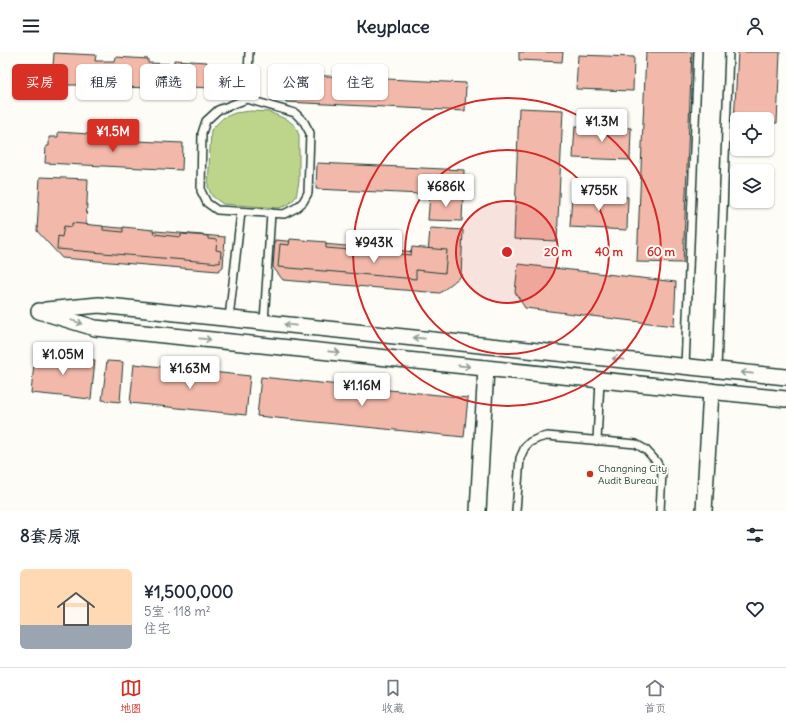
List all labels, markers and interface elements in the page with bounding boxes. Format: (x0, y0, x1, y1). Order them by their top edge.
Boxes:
icon: menu (20, 15, 42, 37)
text: Keyplace (356, 15, 430, 38)
icon: person (744, 15, 766, 37)
chip: 买房 (12, 64, 68, 100)
chip: 租房 (76, 64, 132, 100)
chip: 筛选 (140, 64, 196, 100)
chip: 新上 (204, 64, 260, 100)
chip: 公寓 (268, 64, 324, 100)
chip: 住宅 (332, 64, 388, 100)
pin: ¥1.3M (574, 109, 630, 143)
map controls (730, 112, 774, 208)
button: locate (730, 112, 774, 156)
text: ¥1.3M (585, 113, 619, 130)
pin: ¥1.5M (85, 119, 141, 153)
text: ¥1.5M (96, 123, 130, 140)
button: layers (730, 164, 774, 208)
pin: ¥686K (418, 174, 474, 208)
text: ¥686K (427, 178, 465, 195)
pin: ¥755K (571, 178, 627, 212)
text: ¥755K (581, 182, 617, 199)
pin: ¥943K (346, 230, 402, 264)
text: ¥943K (355, 234, 393, 251)
text: 20 m (544, 244, 572, 259)
text: 40 m (595, 244, 624, 259)
text: 60 m (647, 244, 676, 259)
centre of rings (500, 245, 514, 259)
one-way arrow (70, 319, 83, 326)
one-way arrow (284, 321, 297, 328)
one-way arrow (198, 335, 211, 343)
one-way arrow (413, 335, 426, 342)
pin: ¥1.05M (30, 342, 96, 376)
text: ¥1.05M (42, 346, 84, 363)
one-way arrow (328, 349, 341, 356)
one-way arrow (612, 355, 625, 363)
pin: ¥1.63M (157, 356, 223, 390)
text: ¥1.63M (170, 360, 210, 377)
one-way arrow (457, 362, 470, 370)
one-way arrow (741, 369, 754, 376)
pin: ¥1.16M (329, 373, 395, 407)
text: ¥1.16M (343, 377, 381, 394)
place label: Changning City Audit Bureau (598, 462, 667, 487)
marker: Changning City Audit Bureau (585, 469, 595, 479)
icon: filters (744, 524, 766, 546)
text: 8套房源 (20, 525, 81, 547)
text: ¥1,500,000 (144, 581, 234, 603)
icon: home (52, 585, 100, 633)
icon: heart (744, 598, 766, 620)
text: 5室 · 118 m² (144, 603, 211, 620)
text: 住宅 (144, 620, 170, 637)
tab: 地图 (120, 677, 142, 715)
tab: 收藏 (382, 677, 404, 715)
tab: 首页 (644, 677, 666, 715)

